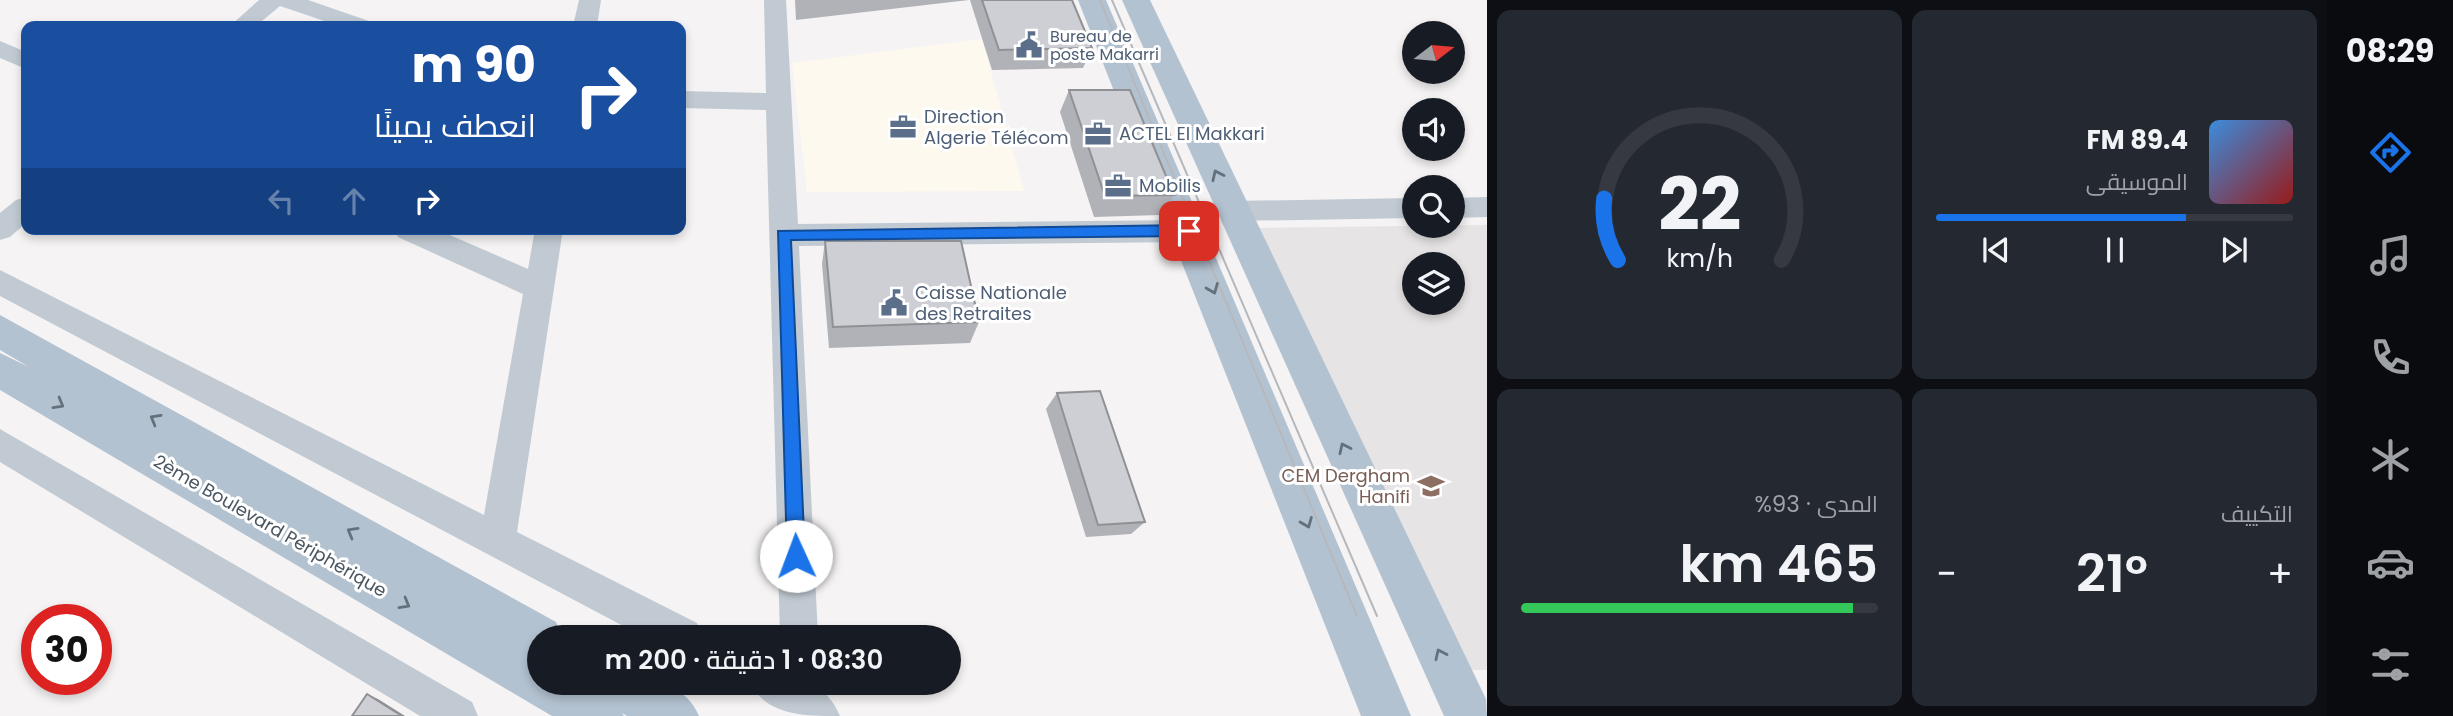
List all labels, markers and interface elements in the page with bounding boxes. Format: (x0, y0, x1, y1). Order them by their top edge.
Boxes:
north arrow (1402, 21, 1465, 84)
map controls (1402, 21, 1465, 315)
place label: Bureau de poste Makarri (1050, 25, 1159, 66)
text: 08:29 (2346, 28, 2434, 73)
public building icon: Bureau de poste Makarri (1014, 30, 1044, 60)
text: 90 m (412, 31, 536, 99)
icon: right (560, 49, 651, 140)
button: sound (1402, 98, 1465, 161)
text: انعطف يمينًا (374, 103, 536, 148)
place label: Direction Algerie Télécom (924, 104, 1068, 150)
office icon: Direction Algerie Télécom (888, 112, 918, 142)
office icon: ACTEL El Makkari (1083, 119, 1113, 149)
place label: ACTEL El Makkari (1119, 121, 1265, 146)
text: 89.4 FM (2087, 122, 2188, 158)
icon: directions (2366, 128, 2415, 177)
text: 22 (1658, 155, 1741, 256)
text: الموسيقى (2086, 166, 2188, 198)
one-way arrow (1211, 170, 1225, 182)
office icon: Mobilis (1103, 171, 1133, 201)
place label: Mobilis (1139, 173, 1201, 198)
button: search (1402, 175, 1465, 238)
icon: left (262, 182, 300, 220)
icon: ahead (335, 182, 373, 220)
icon: right (408, 182, 446, 220)
pin (1159, 201, 1219, 261)
icon: arrive (1170, 212, 1208, 250)
icon: previous (1977, 231, 2015, 269)
icon: pause (2096, 231, 2134, 269)
icon: next (2215, 231, 2253, 269)
icon: music (2366, 231, 2415, 280)
text: km/h (1666, 241, 1733, 276)
button: layers (1402, 252, 1465, 315)
place label: Caisse Nationale des Retraites (915, 280, 1067, 326)
one-way arrow (1204, 282, 1218, 294)
public building icon: Caisse Nationale des Retraites (879, 288, 909, 318)
icon: phone (2366, 333, 2415, 382)
one-way arrow (52, 396, 64, 409)
one-way arrow (149, 414, 162, 427)
icon: climate (2366, 435, 2415, 484)
one-way arrow (1338, 443, 1352, 455)
street label: 2ème Boulevard Périphérique (149, 448, 391, 603)
place label: CEM Dergham Hanifi (1282, 463, 1410, 509)
school or university icon: CEM Dergham Hanifi (1416, 471, 1446, 501)
text: المدى · 93% (1754, 488, 1878, 520)
text: التكييف (2221, 498, 2293, 530)
one-way arrow (1299, 516, 1313, 528)
position arrow (759, 519, 833, 593)
one-way arrow (347, 527, 359, 540)
text: 465 km (1680, 527, 1878, 600)
text: 21° (2076, 537, 2148, 610)
icon: car (2366, 538, 2415, 587)
text: − (1936, 547, 1957, 600)
text: + (2267, 547, 2293, 600)
one-way arrow (397, 596, 410, 609)
speed limit sign: 30 (21, 604, 112, 695)
icon: filters (2366, 640, 2415, 689)
text: 08:30 · 1 دقيقة · 200 m (605, 642, 883, 678)
one-way arrow (1435, 649, 1449, 661)

